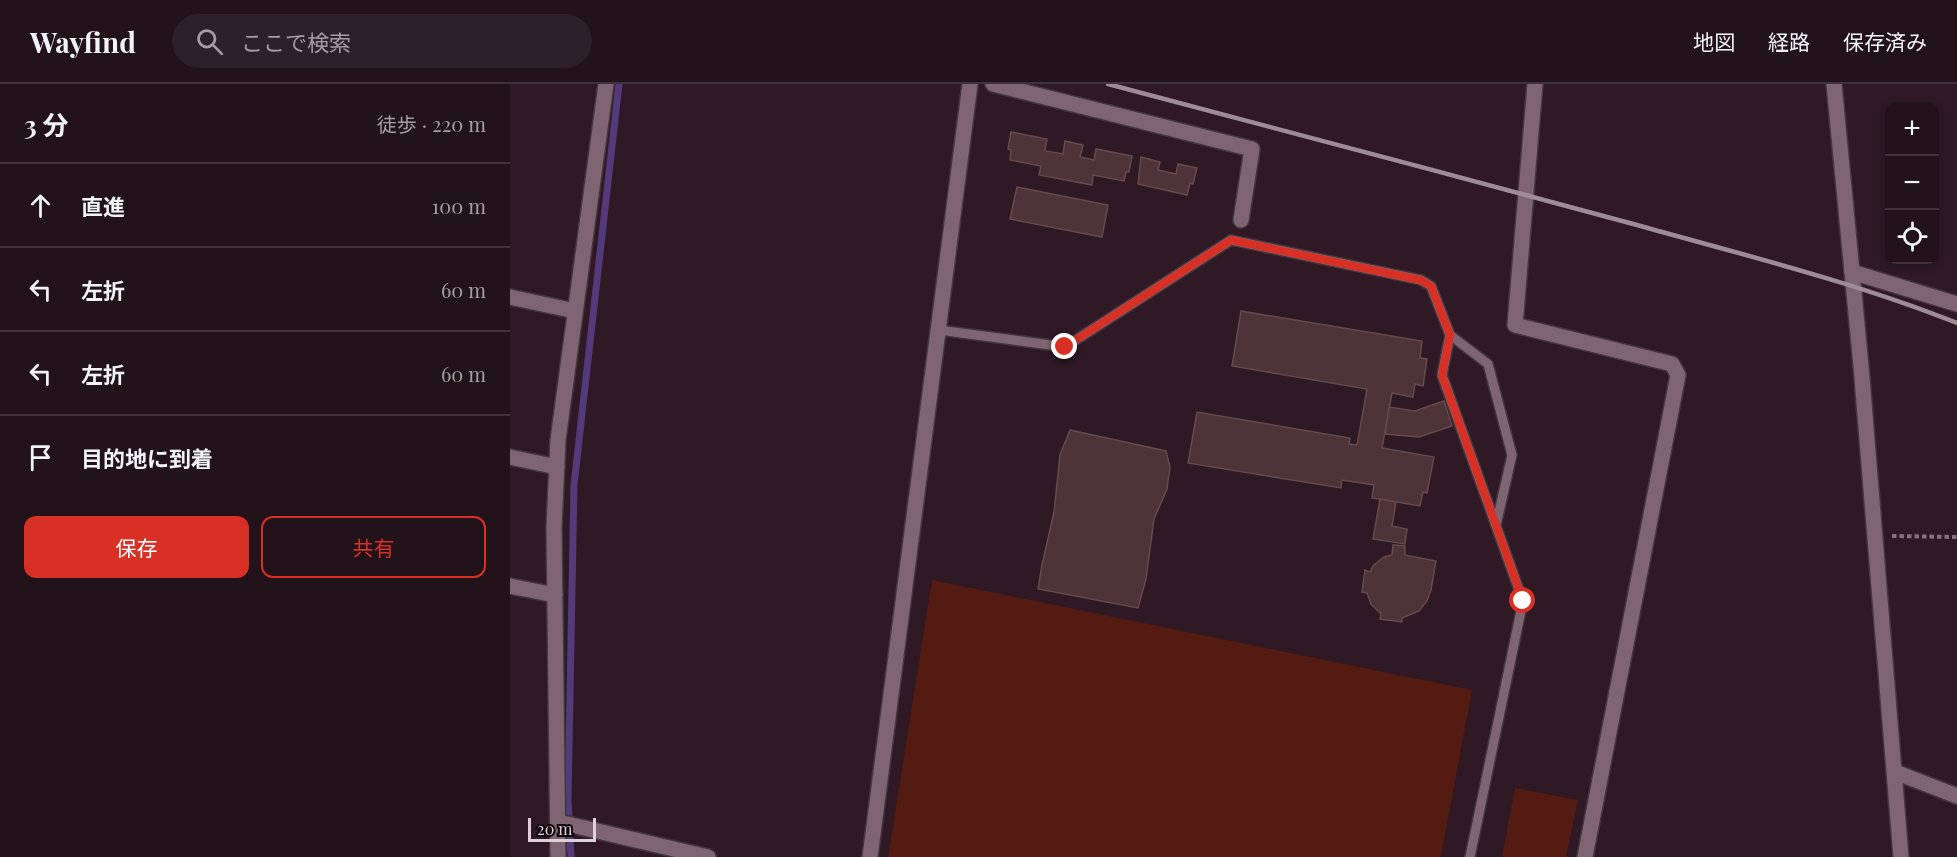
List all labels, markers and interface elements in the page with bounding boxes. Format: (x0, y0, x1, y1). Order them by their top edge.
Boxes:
search box (172, 14, 592, 68)
text: Wayfind (30, 23, 136, 60)
icon: search (193, 25, 226, 58)
text: ここで検索 (241, 27, 351, 57)
text: 地図 (1693, 27, 1735, 55)
text: 経路 (1768, 27, 1810, 55)
text: 保存済み (1843, 27, 1927, 55)
map controls (1885, 102, 1939, 264)
button: + (1885, 102, 1939, 156)
text: 3 分 (24, 107, 69, 142)
text: 徒歩 · 220 m (377, 110, 486, 137)
button: − (1885, 156, 1939, 210)
icon: ahead (24, 189, 57, 222)
text: 直進 (81, 191, 125, 221)
text: 100 m (432, 192, 486, 219)
button: locate (1885, 210, 1939, 264)
icon: left (24, 273, 57, 306)
text: 左折 (81, 275, 125, 305)
text: 60 m (441, 276, 486, 303)
route end (1051, 333, 1077, 359)
icon: left (24, 357, 57, 390)
text: 左折 (81, 359, 125, 389)
text: 60 m (441, 360, 486, 387)
icon: arrive (24, 441, 57, 474)
text: 目的地に到着 (81, 443, 213, 473)
button: 保存 (24, 516, 249, 578)
button: 共有 (261, 516, 486, 578)
route start (1509, 587, 1535, 613)
scale bar (528, 815, 596, 842)
text: 20 m (537, 818, 572, 839)

